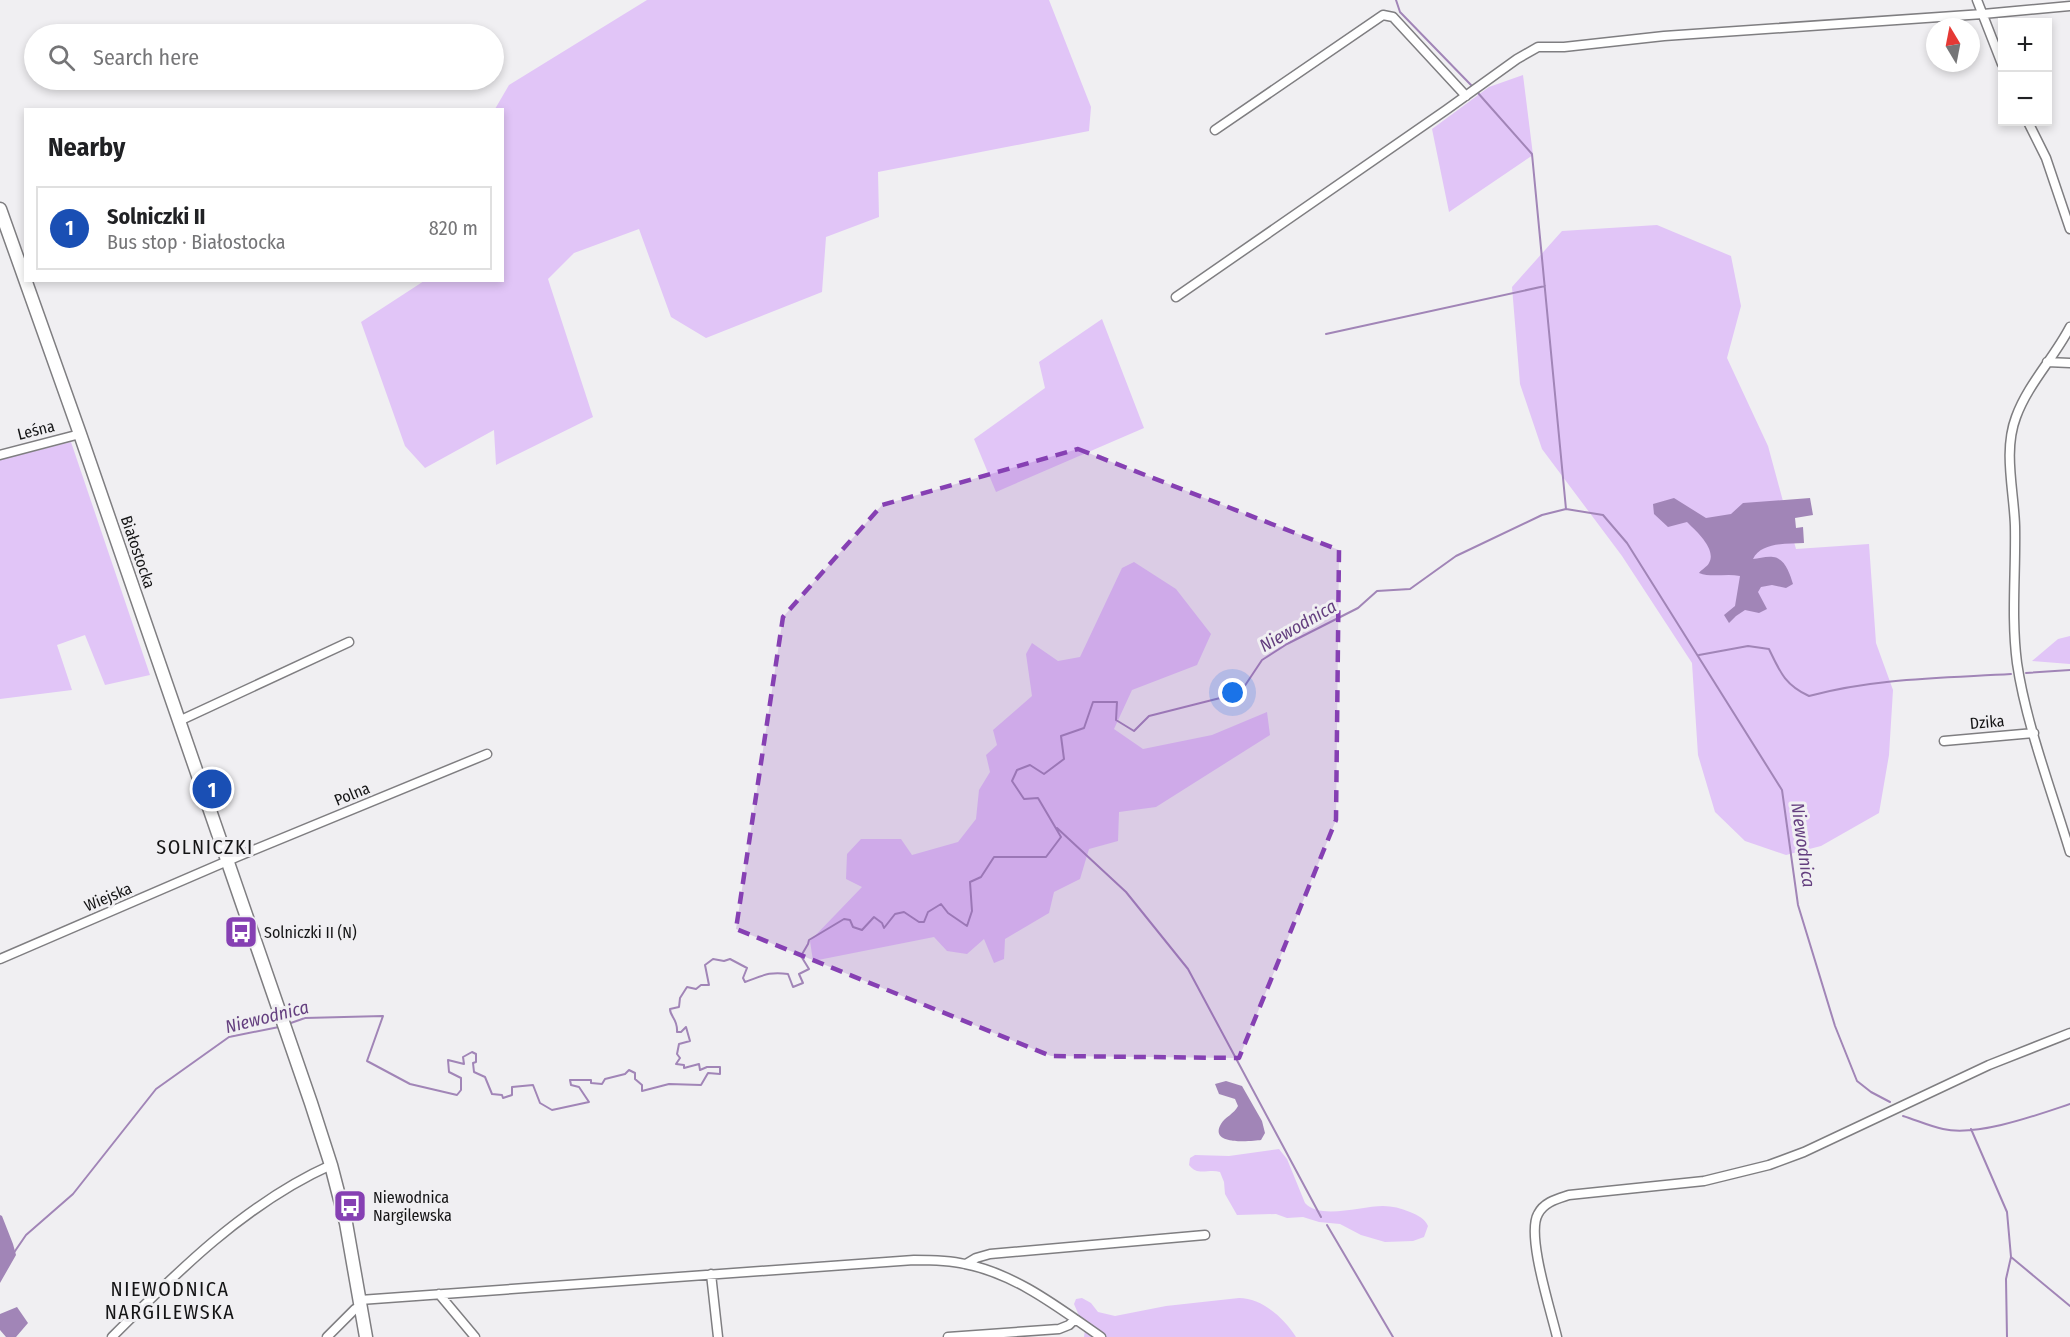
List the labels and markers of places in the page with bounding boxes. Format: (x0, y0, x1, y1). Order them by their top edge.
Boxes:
pin: 1 (192, 766, 232, 812)
bus stop icon: Solniczki II (N) (223, 914, 259, 950)
place label: Solniczki II (N) (264, 923, 357, 942)
bus stop icon: Niewodnica Nargilewska (332, 1188, 368, 1224)
place label: Niewodnica Nargilewska (373, 1188, 452, 1225)

